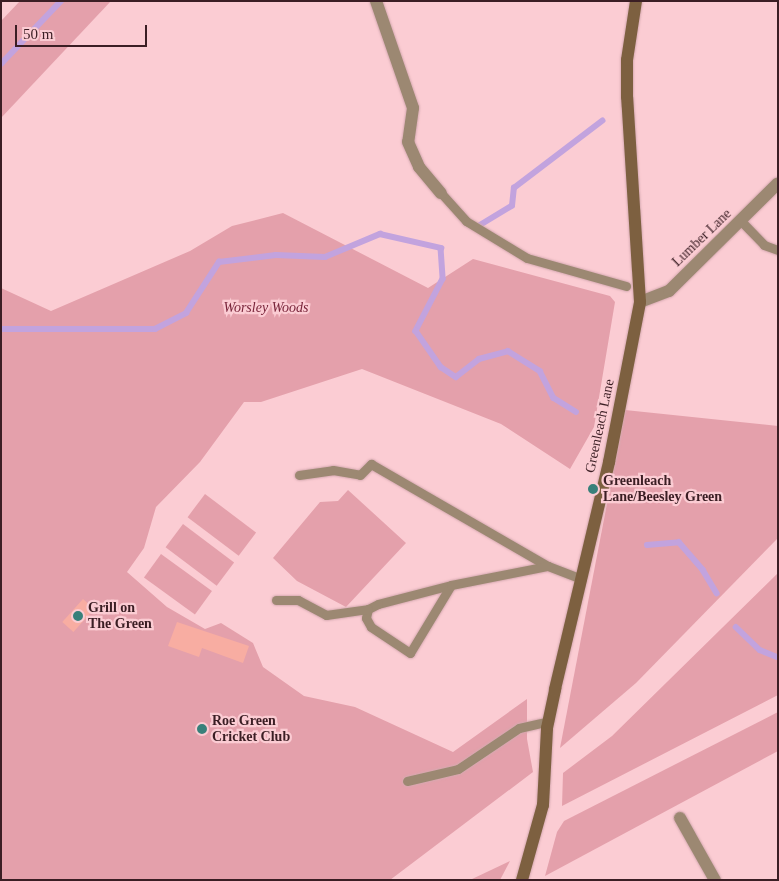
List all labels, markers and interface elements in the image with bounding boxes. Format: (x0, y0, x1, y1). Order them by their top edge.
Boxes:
scale bar (18, 15, 150, 47)
text: 50 m (23, 26, 53, 42)
street label: Lumber Lane (669, 206, 735, 270)
park label: Worsley Woods (224, 300, 308, 316)
street label: Greenleach Lane (582, 378, 618, 474)
place label: Greenleach Lane/Beesley Green (603, 473, 722, 506)
marker: Greenleach Lane/Beesley Green (587, 483, 599, 495)
place label: Grill on The Green (88, 600, 152, 632)
marker: Grill on The Green (72, 610, 84, 622)
place label: Roe Green Cricket Club (212, 713, 290, 746)
marker: Roe Green Cricket Club (196, 723, 208, 735)

